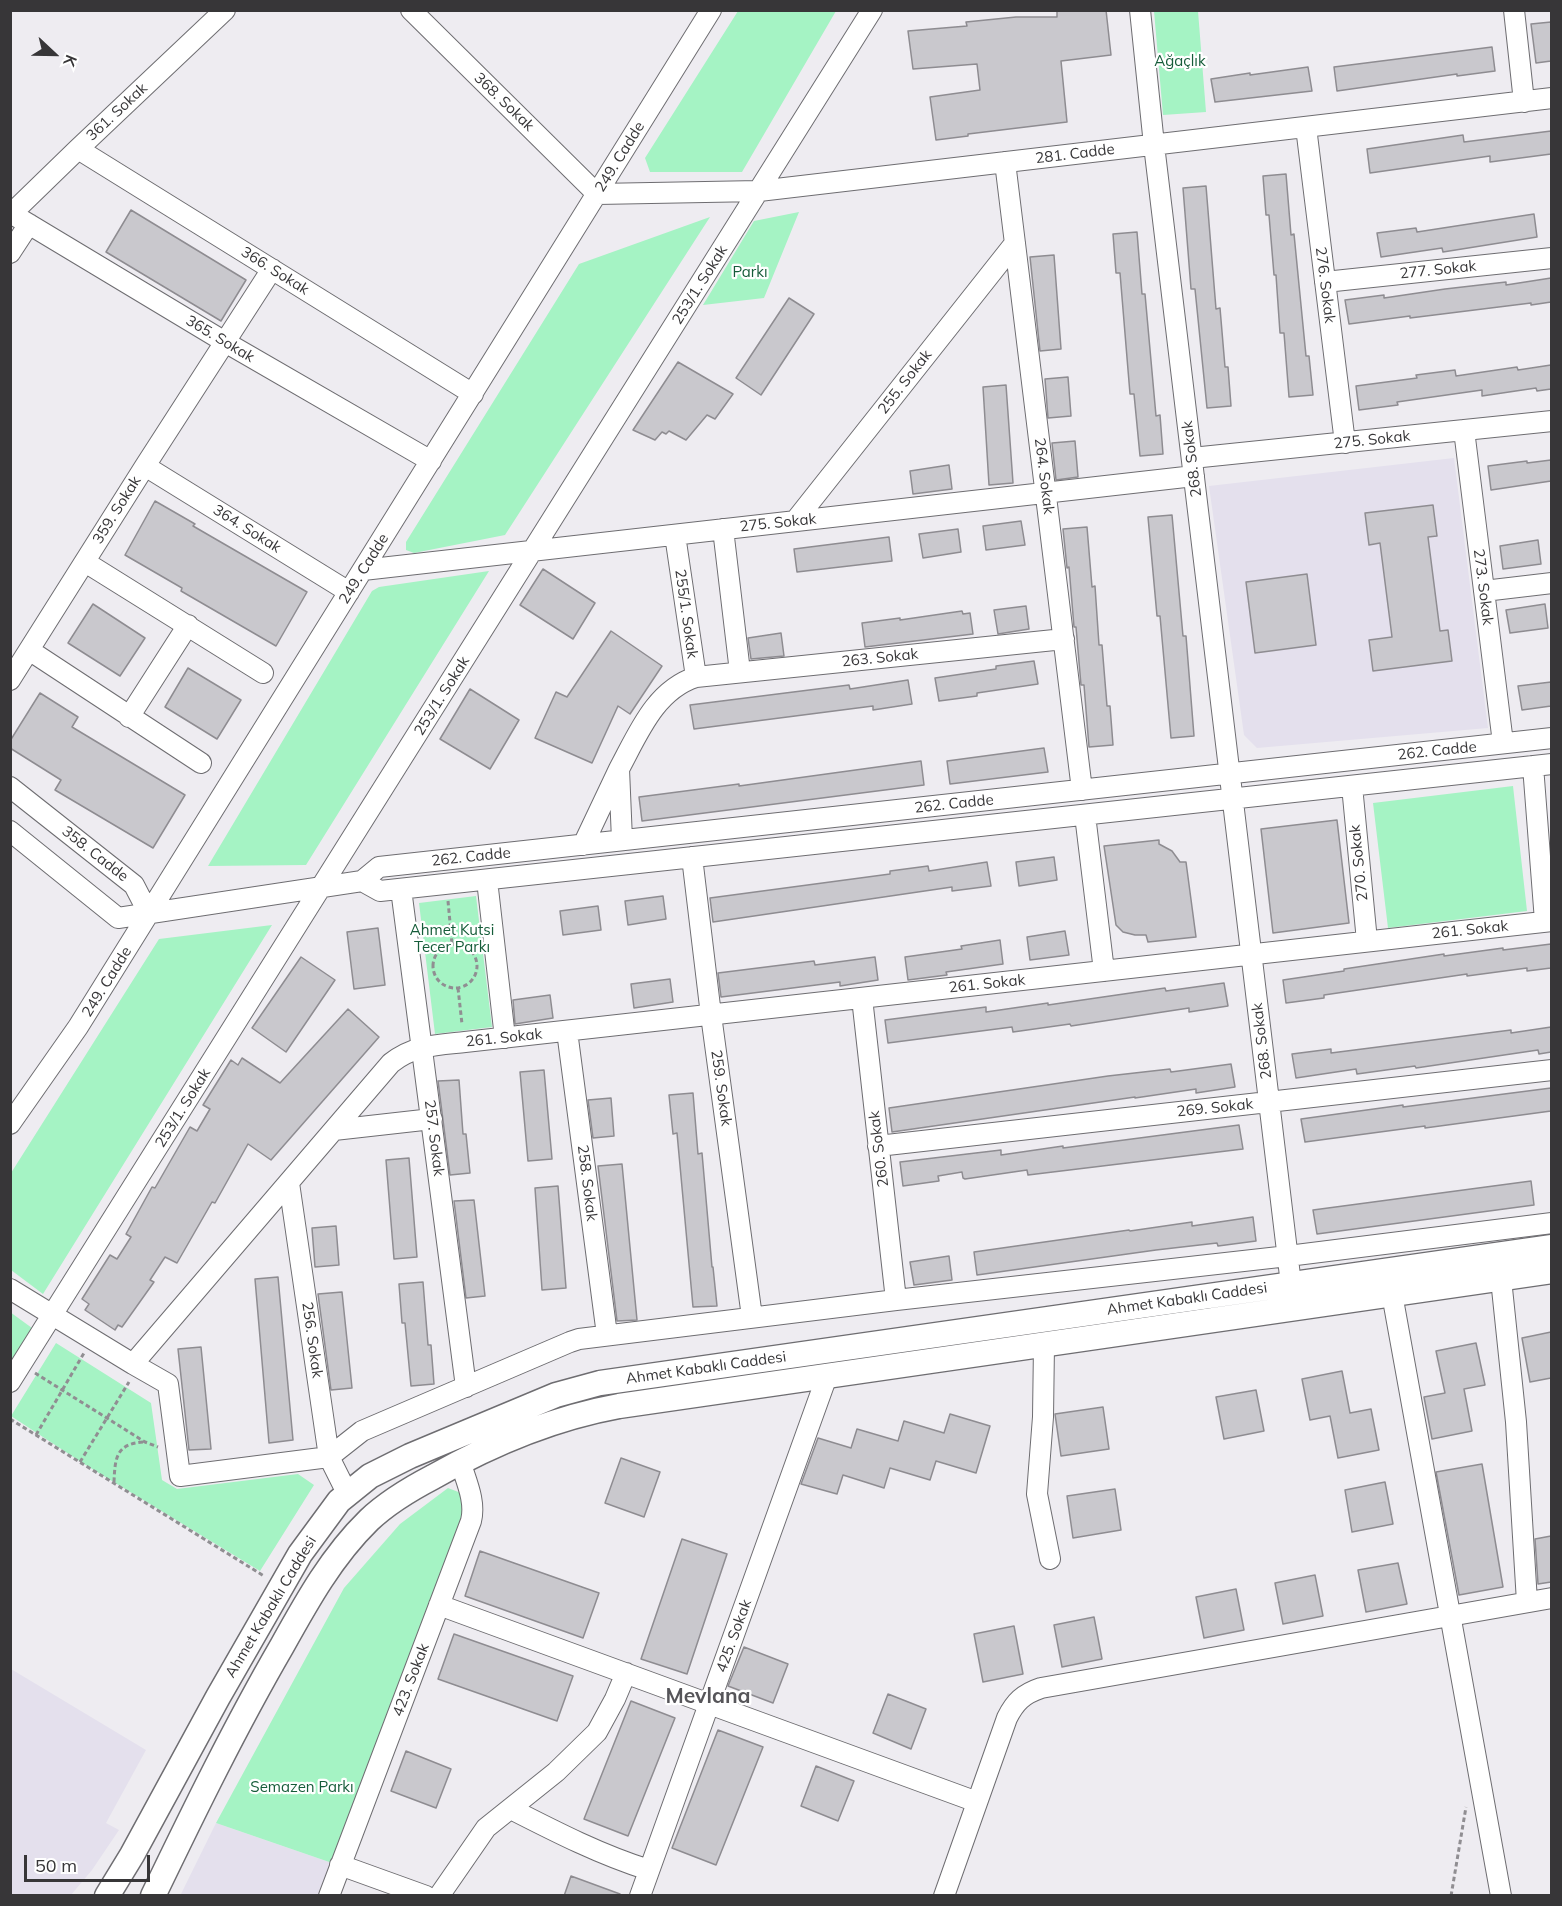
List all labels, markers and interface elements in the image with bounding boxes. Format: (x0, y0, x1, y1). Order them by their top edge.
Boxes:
north arrow (24, 24, 84, 84)
text: K (59, 52, 82, 69)
park label: Ağaçlık (1154, 52, 1206, 70)
street label: 368. Sokak (470, 69, 538, 135)
street label: 361. Sokak (83, 79, 151, 145)
street label: 249. Cadde (591, 119, 649, 195)
street label: 281. Cadde (1034, 140, 1116, 168)
street label: 253/1. Sokak (669, 242, 731, 328)
street label: 366. Sokak (238, 243, 312, 299)
street label: 276. Sokak (1311, 246, 1339, 324)
street label: 277. Sokak (1399, 257, 1477, 283)
park label: Parkı (732, 263, 768, 281)
street label: 365. Sokak (183, 312, 257, 366)
street label: 255. Sokak (874, 346, 936, 418)
street label: 268. Sokak (1178, 420, 1206, 498)
street label: 275. Sokak (1333, 427, 1411, 453)
street label: 264. Sokak (1030, 437, 1058, 515)
street label: 359. Sokak (89, 473, 145, 547)
street label: 364. Sokak (210, 501, 284, 557)
street label: 275. Sokak (739, 510, 817, 536)
street label: 249. Cadde (335, 531, 393, 607)
street label: 273. Sokak (1469, 548, 1497, 626)
street label: 255/1. Sokak (671, 568, 701, 660)
street label: 263. Sokak (841, 645, 919, 671)
street label: 253/1. Sokak (411, 653, 473, 739)
street label: 262. Cadde (1397, 738, 1477, 764)
street label: 262. Cadde (914, 791, 994, 817)
street label: 358. Cadde (58, 822, 132, 886)
street label: 270. Sokak (1346, 824, 1372, 902)
street label: 262. Cadde (431, 844, 511, 870)
street label: 261. Sokak (1431, 917, 1509, 943)
park label: Ahmet Kutsi Tecer Parkı (410, 921, 494, 956)
street label: 249. Cadde (78, 944, 136, 1020)
street label: 261. Sokak (948, 971, 1026, 997)
street label: 268. Sokak (1248, 1002, 1276, 1080)
street label: 261. Sokak (465, 1025, 543, 1051)
street label: 259. Sokak (707, 1049, 735, 1127)
street label: 253/1. Sokak (152, 1065, 214, 1151)
street label: 269. Sokak (1176, 1095, 1254, 1121)
street label: 257. Sokak (420, 1099, 448, 1177)
street label: 260. Sokak (865, 1110, 893, 1188)
street label: 258. Sokak (573, 1144, 601, 1222)
street label: Ahmet Kabaklı Caddesi (1106, 1279, 1268, 1319)
street label: 256. Sokak (298, 1301, 326, 1379)
street label: Ahmet Kabaklı Caddesi (625, 1348, 787, 1388)
street label: Ahmet Kabaklı Caddesi (222, 1533, 320, 1681)
street label: 425. Sokak (712, 1597, 756, 1675)
street label: 423. Sokak (389, 1641, 433, 1719)
district label: Mevlana (665, 1684, 751, 1710)
park label: Semazen Parkı (250, 1778, 354, 1796)
scale bar (27, 1843, 153, 1881)
text: 50 m (35, 1854, 77, 1877)

